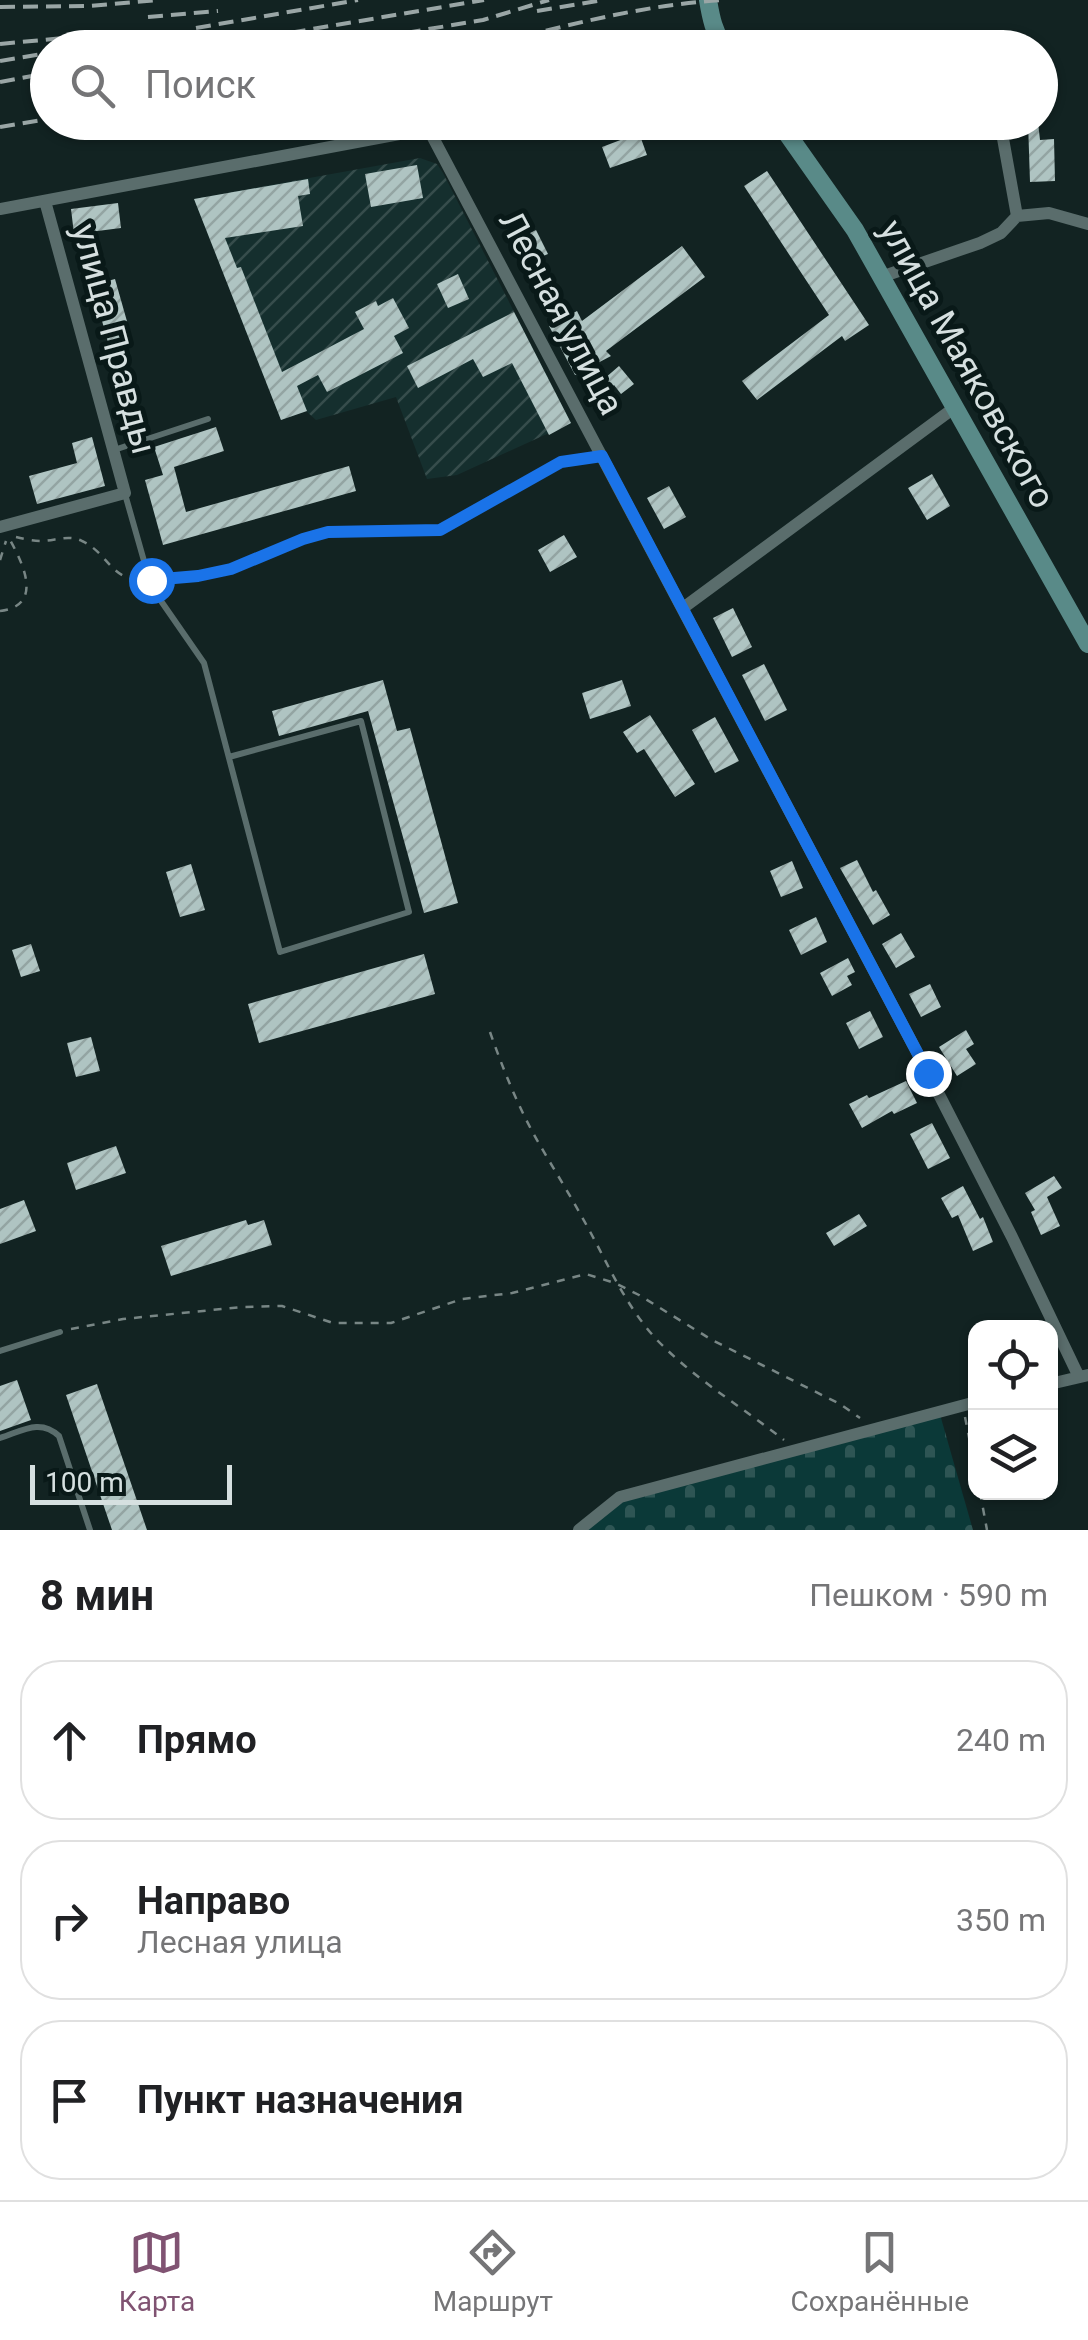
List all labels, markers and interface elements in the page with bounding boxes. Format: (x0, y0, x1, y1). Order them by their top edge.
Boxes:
search box (30, 30, 1058, 140)
icon: search (65, 58, 120, 113)
text: Поиск (145, 63, 256, 107)
street label: Лесная улица (490, 204, 632, 422)
street label: улица Маяковского (871, 213, 1063, 515)
street label: улица Правды (64, 219, 164, 459)
route start (129, 558, 175, 604)
route end (906, 1051, 952, 1097)
map controls (968, 1320, 1058, 1500)
button: locate (968, 1320, 1058, 1410)
button: layers (968, 1410, 1058, 1500)
scale bar (30, 1460, 232, 1504)
text: 100 m (45, 1466, 124, 1499)
text: 8 мин (40, 1571, 154, 1620)
text: Пешком · 590 m (809, 1576, 1048, 1614)
icon: ahead (42, 1713, 97, 1768)
text: Прямо (137, 1718, 257, 1762)
text: 240 m (956, 1721, 1046, 1759)
text: Направо (137, 1879, 290, 1923)
icon: right (42, 1893, 97, 1948)
text: 350 m (956, 1901, 1046, 1939)
text: Лесная улица (137, 1923, 343, 1961)
icon: arrive (42, 2073, 97, 2128)
text: Пункт назначения (137, 2078, 464, 2122)
tab: Карта (119, 2225, 195, 2318)
tab: Маршрут (433, 2225, 553, 2318)
tab: Сохранённые (791, 2225, 969, 2318)

